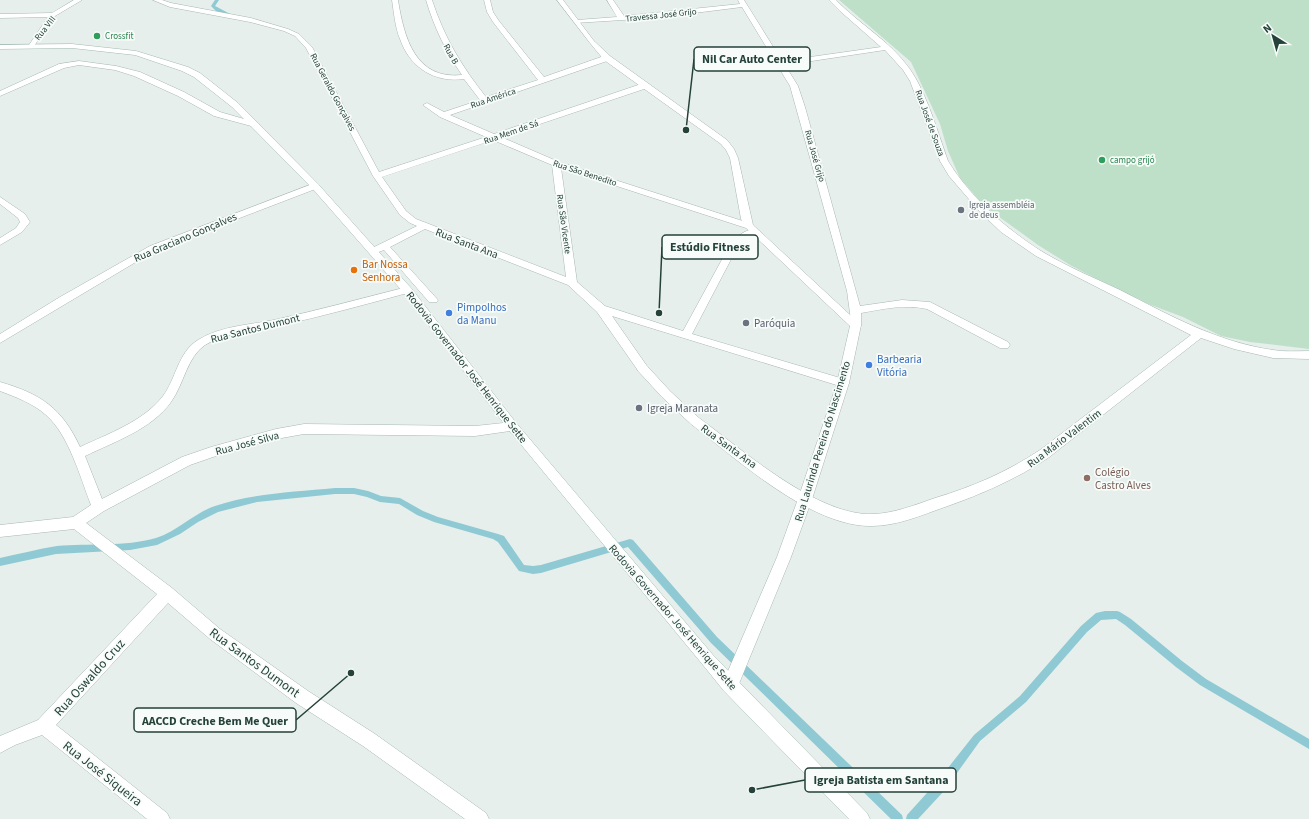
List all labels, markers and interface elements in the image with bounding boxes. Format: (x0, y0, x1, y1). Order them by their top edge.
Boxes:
street label: Travessa José Grijo (625, 5, 697, 26)
street label: Rua VIII (32, 13, 59, 43)
north arrow (1253, 16, 1293, 56)
text: N (1260, 20, 1275, 37)
place label: Crossfit (105, 30, 133, 43)
marker: Crossfit (92, 31, 102, 41)
street label: Rua B (440, 42, 461, 67)
callout: Nil Car Auto Center (694, 47, 810, 71)
street label: Rua Geraldo Gonçalves (307, 51, 359, 134)
text: Nil Car Auto Center (702, 51, 802, 68)
street label: Rua América (469, 85, 518, 112)
street label: Rua José de Souza (912, 88, 948, 158)
street label: Rua Mem de Sá (482, 117, 540, 148)
street label: Rua José Grijo (801, 129, 828, 184)
place label: campo grijó (1110, 154, 1155, 167)
marker: campo grijó (1097, 155, 1107, 165)
street label: Rua São Benedito (551, 157, 619, 190)
street label: Rua São Vicente (553, 194, 574, 255)
place label: Igreja assembléia de deus (969, 199, 1034, 222)
marker: Igreja assembléia de deus (956, 205, 966, 215)
street label: Rua Graciano Gonçalves (131, 209, 239, 266)
street label: Rua Santa Ana (433, 225, 500, 262)
callout: Estúdio Fitness (662, 235, 758, 259)
text: Estúdio Fitness (670, 239, 750, 256)
place label: Bar Nossa Senhora (362, 257, 408, 285)
marker: Bar Nossa Senhora (349, 265, 359, 275)
street label: Rodovia Governador José Henrique Sette (403, 288, 531, 447)
place label: Pimpolhos da Manu (457, 300, 507, 328)
marker: Pimpolhos da Manu (444, 308, 454, 318)
street label: Rua Santos Dumont (209, 310, 301, 347)
place label: Paróquia (754, 316, 795, 331)
marker: Paróquia (741, 318, 751, 328)
place label: Barbearia Vitória (877, 352, 922, 380)
street label: Rua Laurinda Pereira do Nascimento (791, 359, 854, 523)
marker: Barbearia Vitória (864, 360, 874, 370)
place label: Igreja Maranata (647, 401, 718, 416)
marker: Igreja Maranata (634, 403, 644, 413)
street label: Rua Mário Valentim (1024, 406, 1104, 471)
street label: Rua Santa Ana (698, 421, 760, 472)
street label: Rua José Silva (214, 428, 281, 459)
place label: Colégio Castro Alves (1095, 465, 1151, 493)
marker: Colégio Castro Alves (1082, 473, 1092, 483)
street label: Rodovia Governador José Henrique Sette (605, 541, 740, 694)
street label: Rua Santos Dumont (205, 624, 304, 702)
street label: Rua Oswaldo Cruz (50, 635, 130, 720)
callout: AACCD Creche Bem Me Quer (134, 708, 296, 732)
text: AACCD Creche Bem Me Quer (141, 713, 288, 730)
street label: Rua José Siqueira (59, 737, 146, 810)
callout: Igreja Batista em Santana (805, 768, 956, 792)
text: Igreja Batista em Santana (813, 772, 949, 789)

